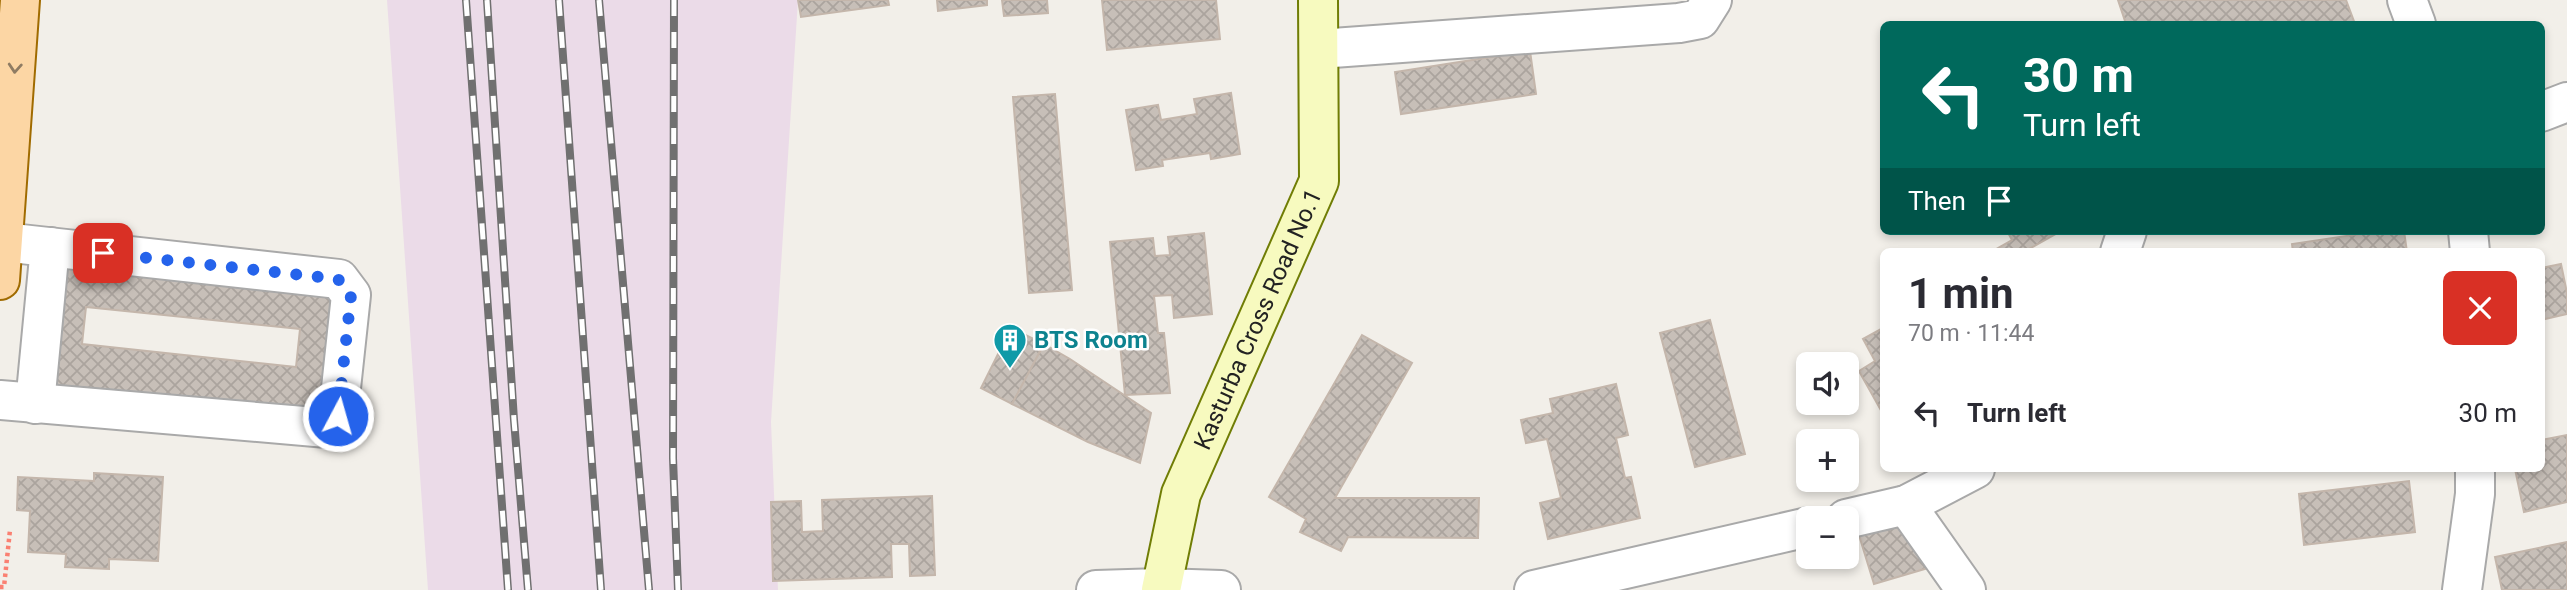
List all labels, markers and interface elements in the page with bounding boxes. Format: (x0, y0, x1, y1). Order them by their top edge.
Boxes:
text: 30 m (2023, 47, 2134, 104)
icon: left (1908, 49, 1999, 140)
one-way arrow (8, 63, 23, 74)
text: Turn left (2023, 106, 2141, 144)
icon: arrive (1980, 182, 2018, 220)
street label: Kasturba Cross Road No.1 (1188, 185, 1328, 454)
text: Then (1908, 186, 1966, 216)
pin (73, 223, 133, 283)
icon: arrive (84, 234, 122, 272)
text: 1 min (1908, 269, 2014, 318)
button: close (2443, 271, 2517, 345)
text: 70 m · 11:44 (1908, 320, 2034, 347)
building icon: BTS Room (991, 321, 1029, 370)
place label: BTS Room (1034, 326, 1148, 354)
map controls (1796, 352, 1859, 569)
button: sound (1796, 352, 1859, 415)
position arrow (301, 379, 375, 453)
icon: left (1908, 394, 1946, 432)
text: Turn left (1967, 398, 2066, 428)
text: 30 m (2459, 398, 2517, 428)
button: + (1796, 429, 1859, 492)
button: − (1796, 506, 1859, 569)

